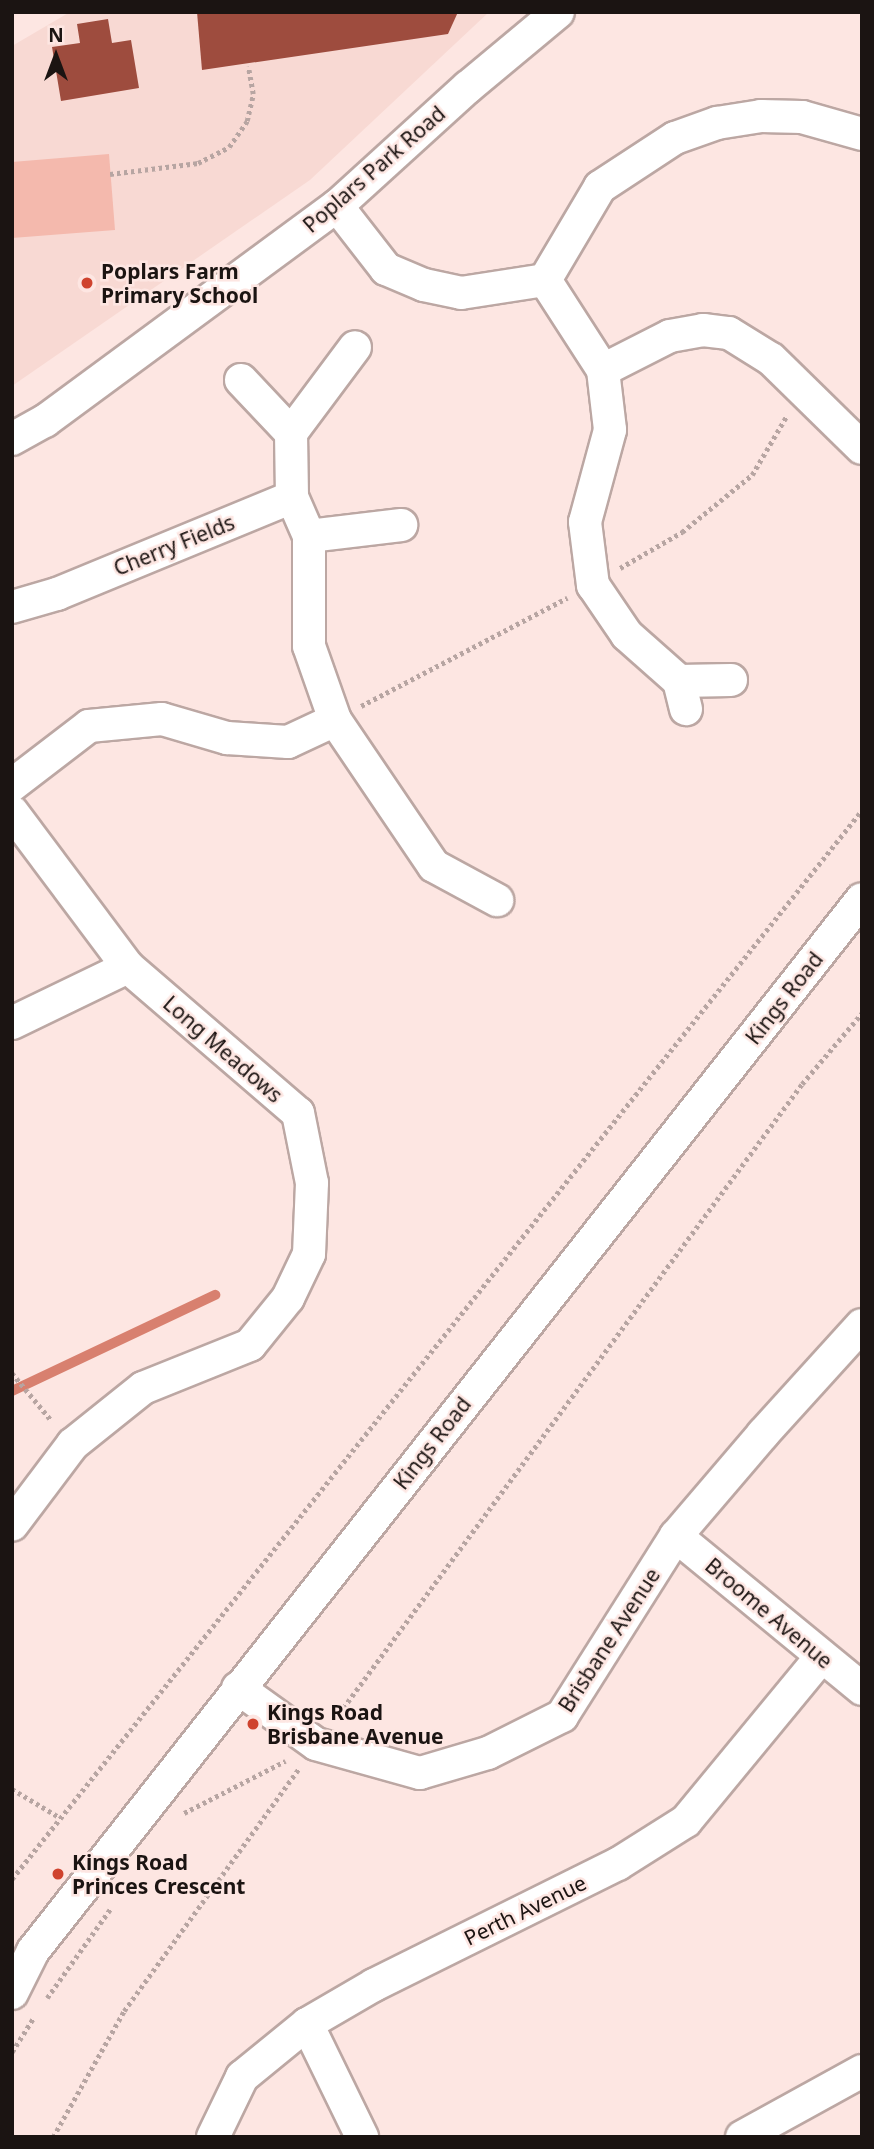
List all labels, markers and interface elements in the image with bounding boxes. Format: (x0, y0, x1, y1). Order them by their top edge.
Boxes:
north arrow (21, 21, 91, 91)
text: N (48, 22, 64, 48)
street label: Poplars Park Road (298, 100, 450, 238)
place label: Poplars Farm Primary School (101, 258, 258, 308)
marker: Poplars Farm Primary School (79, 275, 95, 291)
street label: Cherry Fields (110, 509, 238, 581)
street label: Kings Road (740, 947, 828, 1049)
street label: Long Meadows (158, 990, 288, 1108)
street label: Kings Road (388, 1392, 476, 1494)
street label: Broome Avenue (700, 1553, 838, 1673)
street label: Brisbane Avenue (553, 1563, 665, 1717)
place label: Kings Road Brisbane Avenue (267, 1699, 444, 1749)
marker: Kings Road Brisbane Avenue (245, 1716, 261, 1732)
place label: Kings Road Princes Crescent (72, 1849, 245, 1899)
marker: Kings Road Princes Crescent (50, 1866, 66, 1882)
street label: Perth Avenue (460, 1870, 590, 1950)

